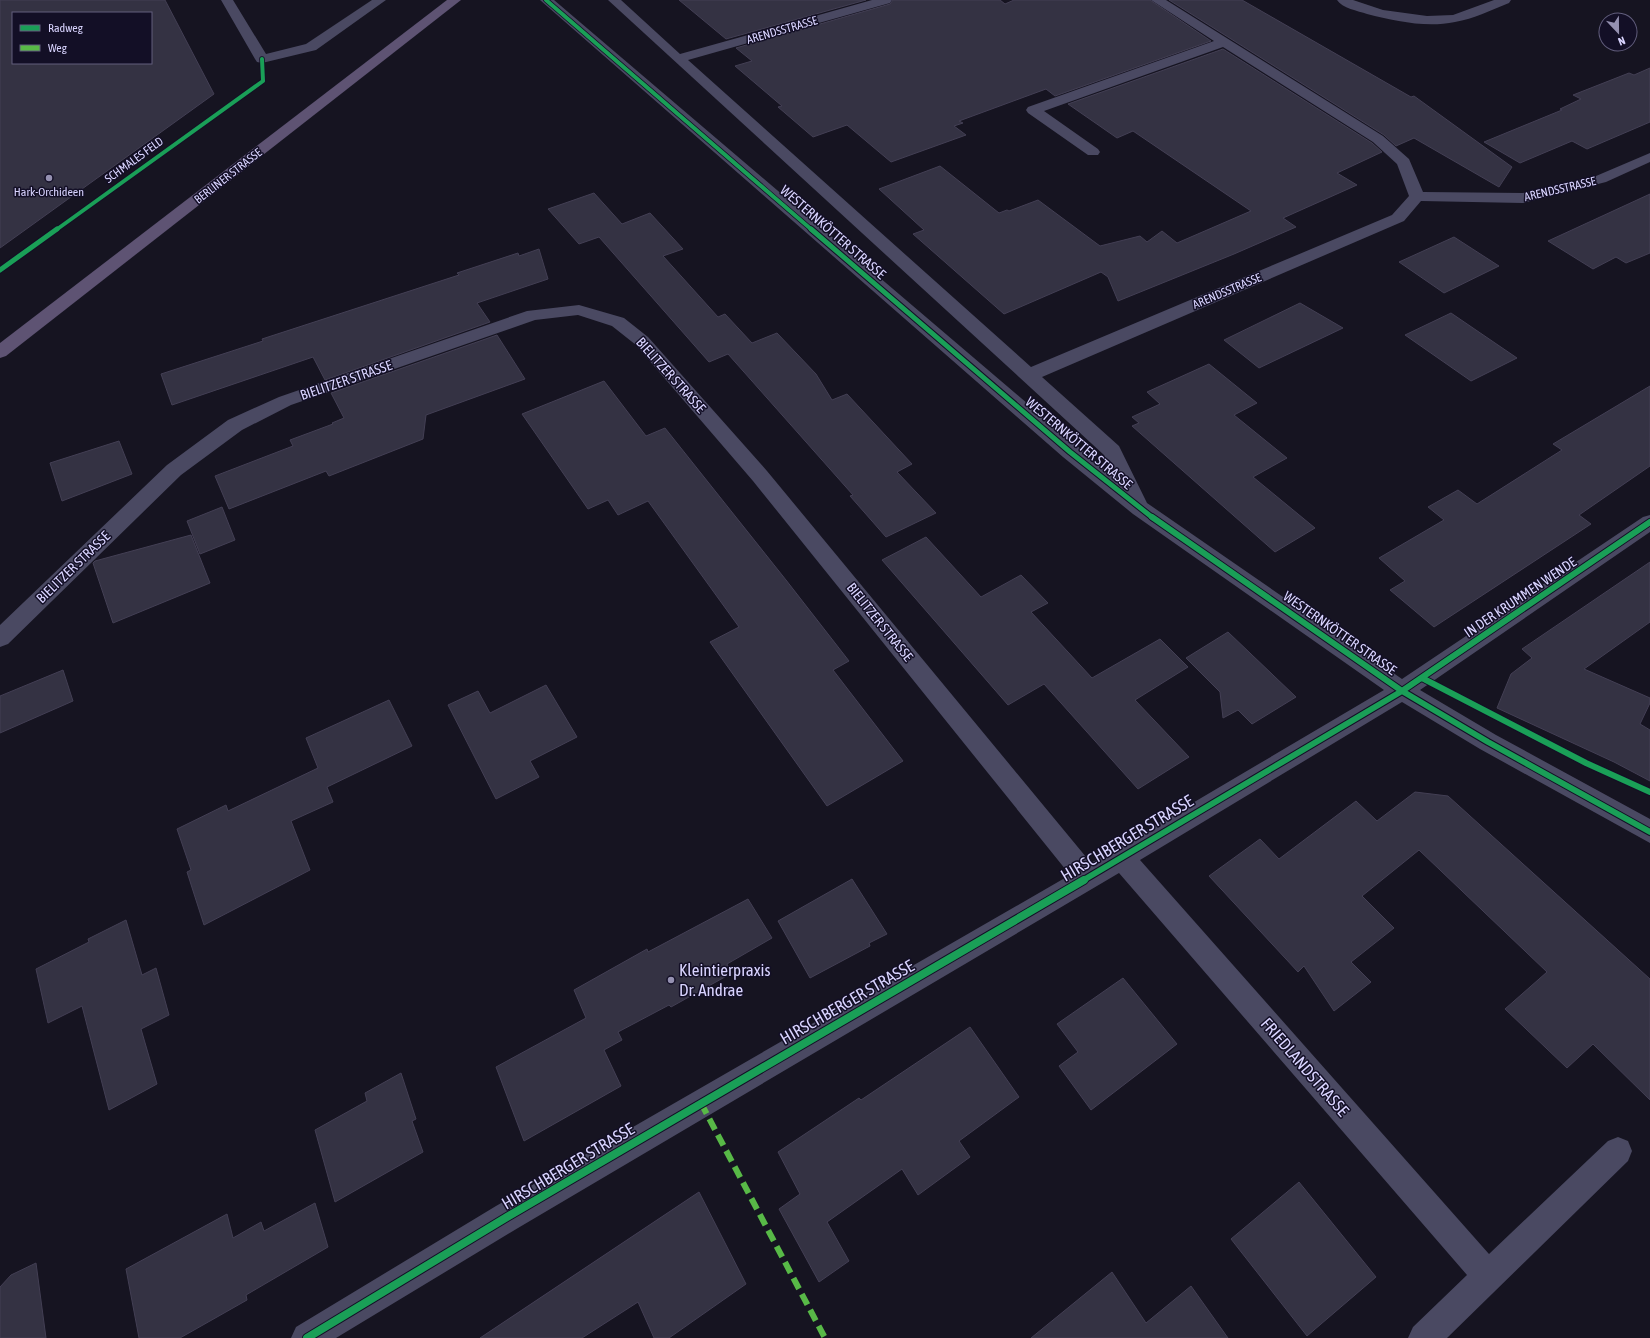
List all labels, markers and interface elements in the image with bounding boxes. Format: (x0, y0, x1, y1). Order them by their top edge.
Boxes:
legend (12, 12, 152, 64)
north arrow (1598, 12, 1638, 52)
street label: ARENDSSTRASSE (745, 13, 819, 47)
text: Radweg (48, 21, 84, 35)
text: N (1616, 34, 1627, 48)
text: Weg (48, 41, 68, 55)
street label: SCHMALES FELD (102, 134, 166, 186)
street label: BERLINER STRASSE (191, 145, 265, 207)
marker: Hark-Orchideen (44, 173, 54, 183)
street label: ARENDSSTRASSE (1523, 174, 1597, 204)
street label: WESTERNKÖTTER STRASSE (777, 182, 889, 282)
place label: Hark-Orchideen (14, 185, 84, 199)
street label: ARENDSSTRASSE (1191, 270, 1263, 312)
street label: BIELITZER STRASSE (633, 334, 709, 416)
street label: BIELITZER STRASSE (298, 357, 394, 403)
street label: WESTERNKÖTTER STRASSE (1022, 394, 1136, 492)
street label: BIELITZER STRASSE (33, 528, 113, 606)
street label: IN DER KRUMMEN WENDE (1461, 554, 1579, 640)
street label: BIELITZER STRASSE (844, 580, 916, 664)
street label: WESTERNKÖTTER STRASSE (1280, 588, 1400, 678)
street label: HIRSCHBERGER STRASSE (1057, 790, 1198, 885)
street label: HIRSCHBERGER STRASSE (777, 955, 918, 1048)
place label: Kleintierpraxis Dr. Andrae (679, 960, 771, 1000)
marker: Kleintierpraxis Dr. Andrae (666, 975, 676, 985)
street label: FRIEDLANDSTRASSE (1257, 1014, 1354, 1121)
street label: HIRSCHBERGER STRASSE (498, 1118, 639, 1213)

